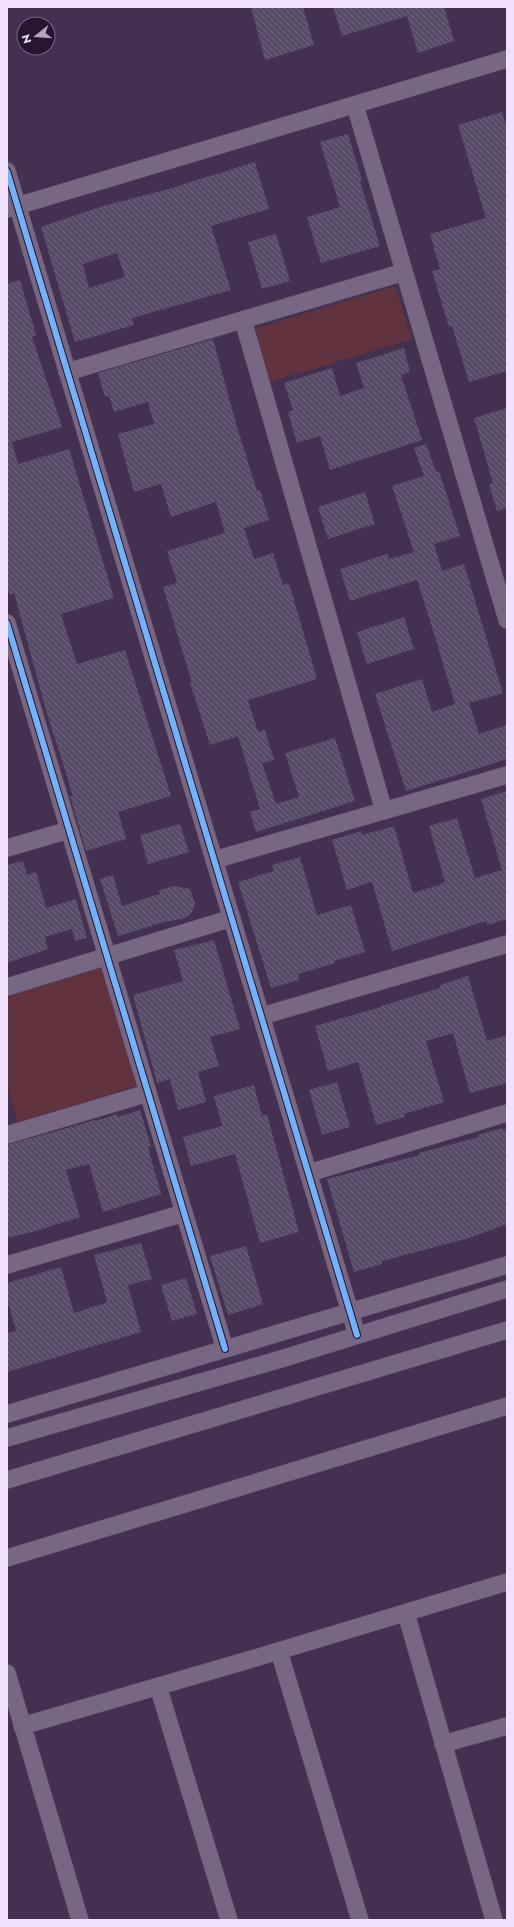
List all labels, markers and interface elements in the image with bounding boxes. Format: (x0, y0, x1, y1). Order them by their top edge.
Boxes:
north arrow (16, 16, 56, 56)
text: N (18, 32, 35, 45)

